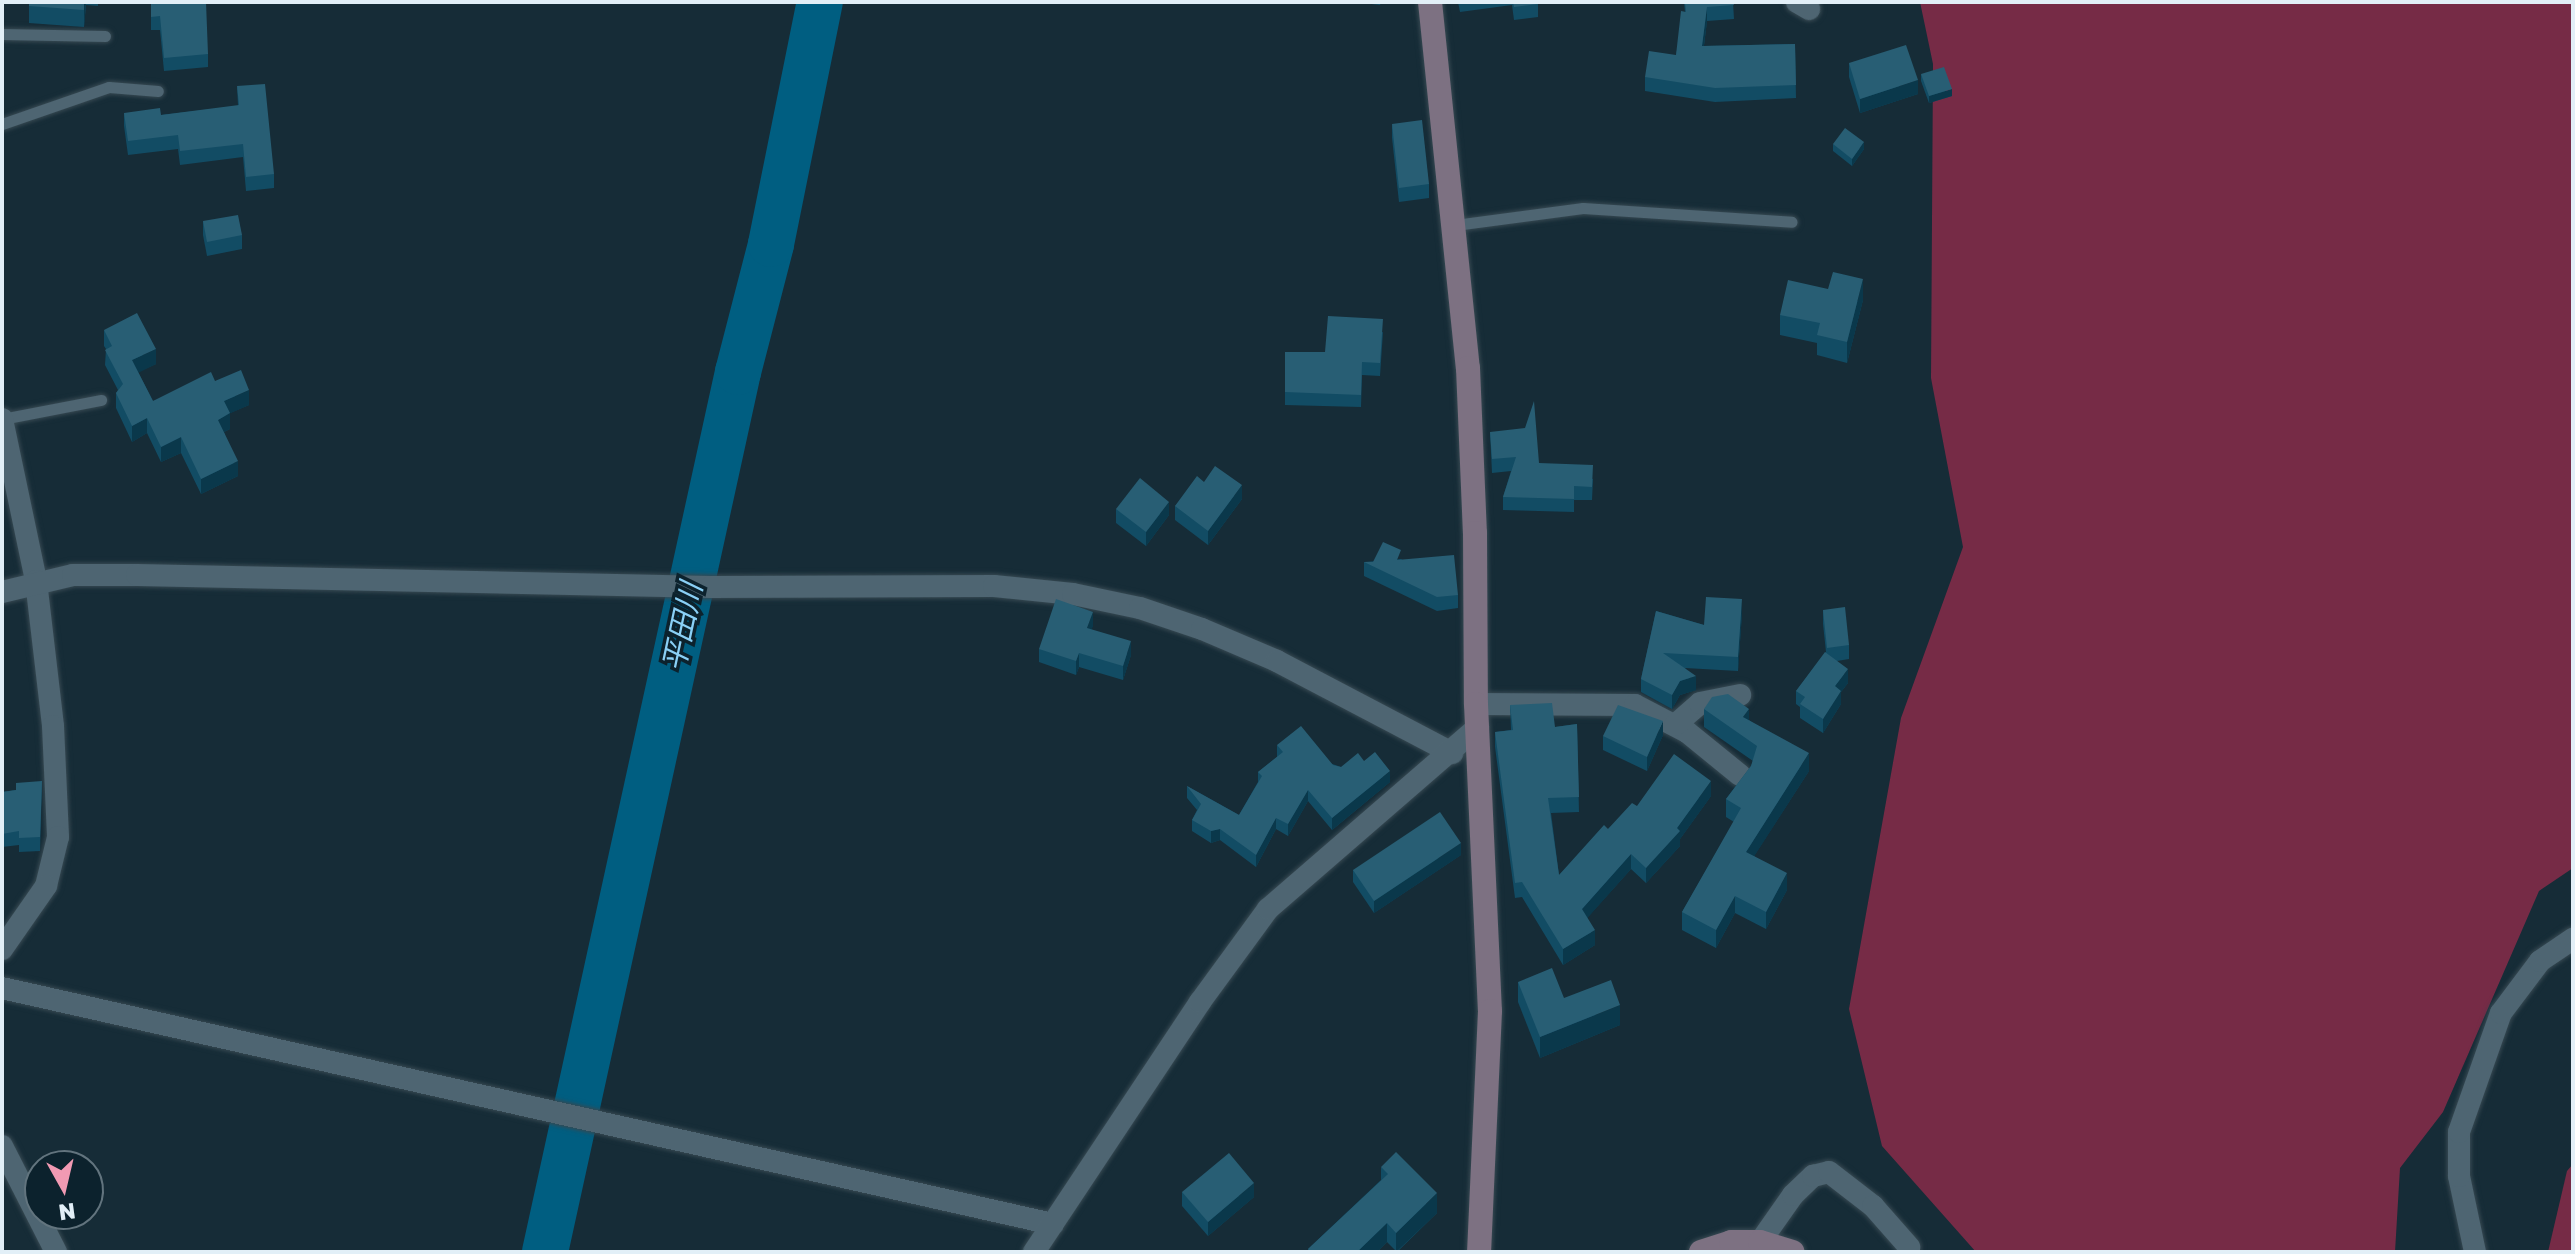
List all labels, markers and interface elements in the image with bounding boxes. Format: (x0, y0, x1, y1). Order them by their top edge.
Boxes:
water label: 平田川 (655, 579, 709, 675)
north arrow (24, 1150, 104, 1230)
text: N (57, 1198, 77, 1227)

